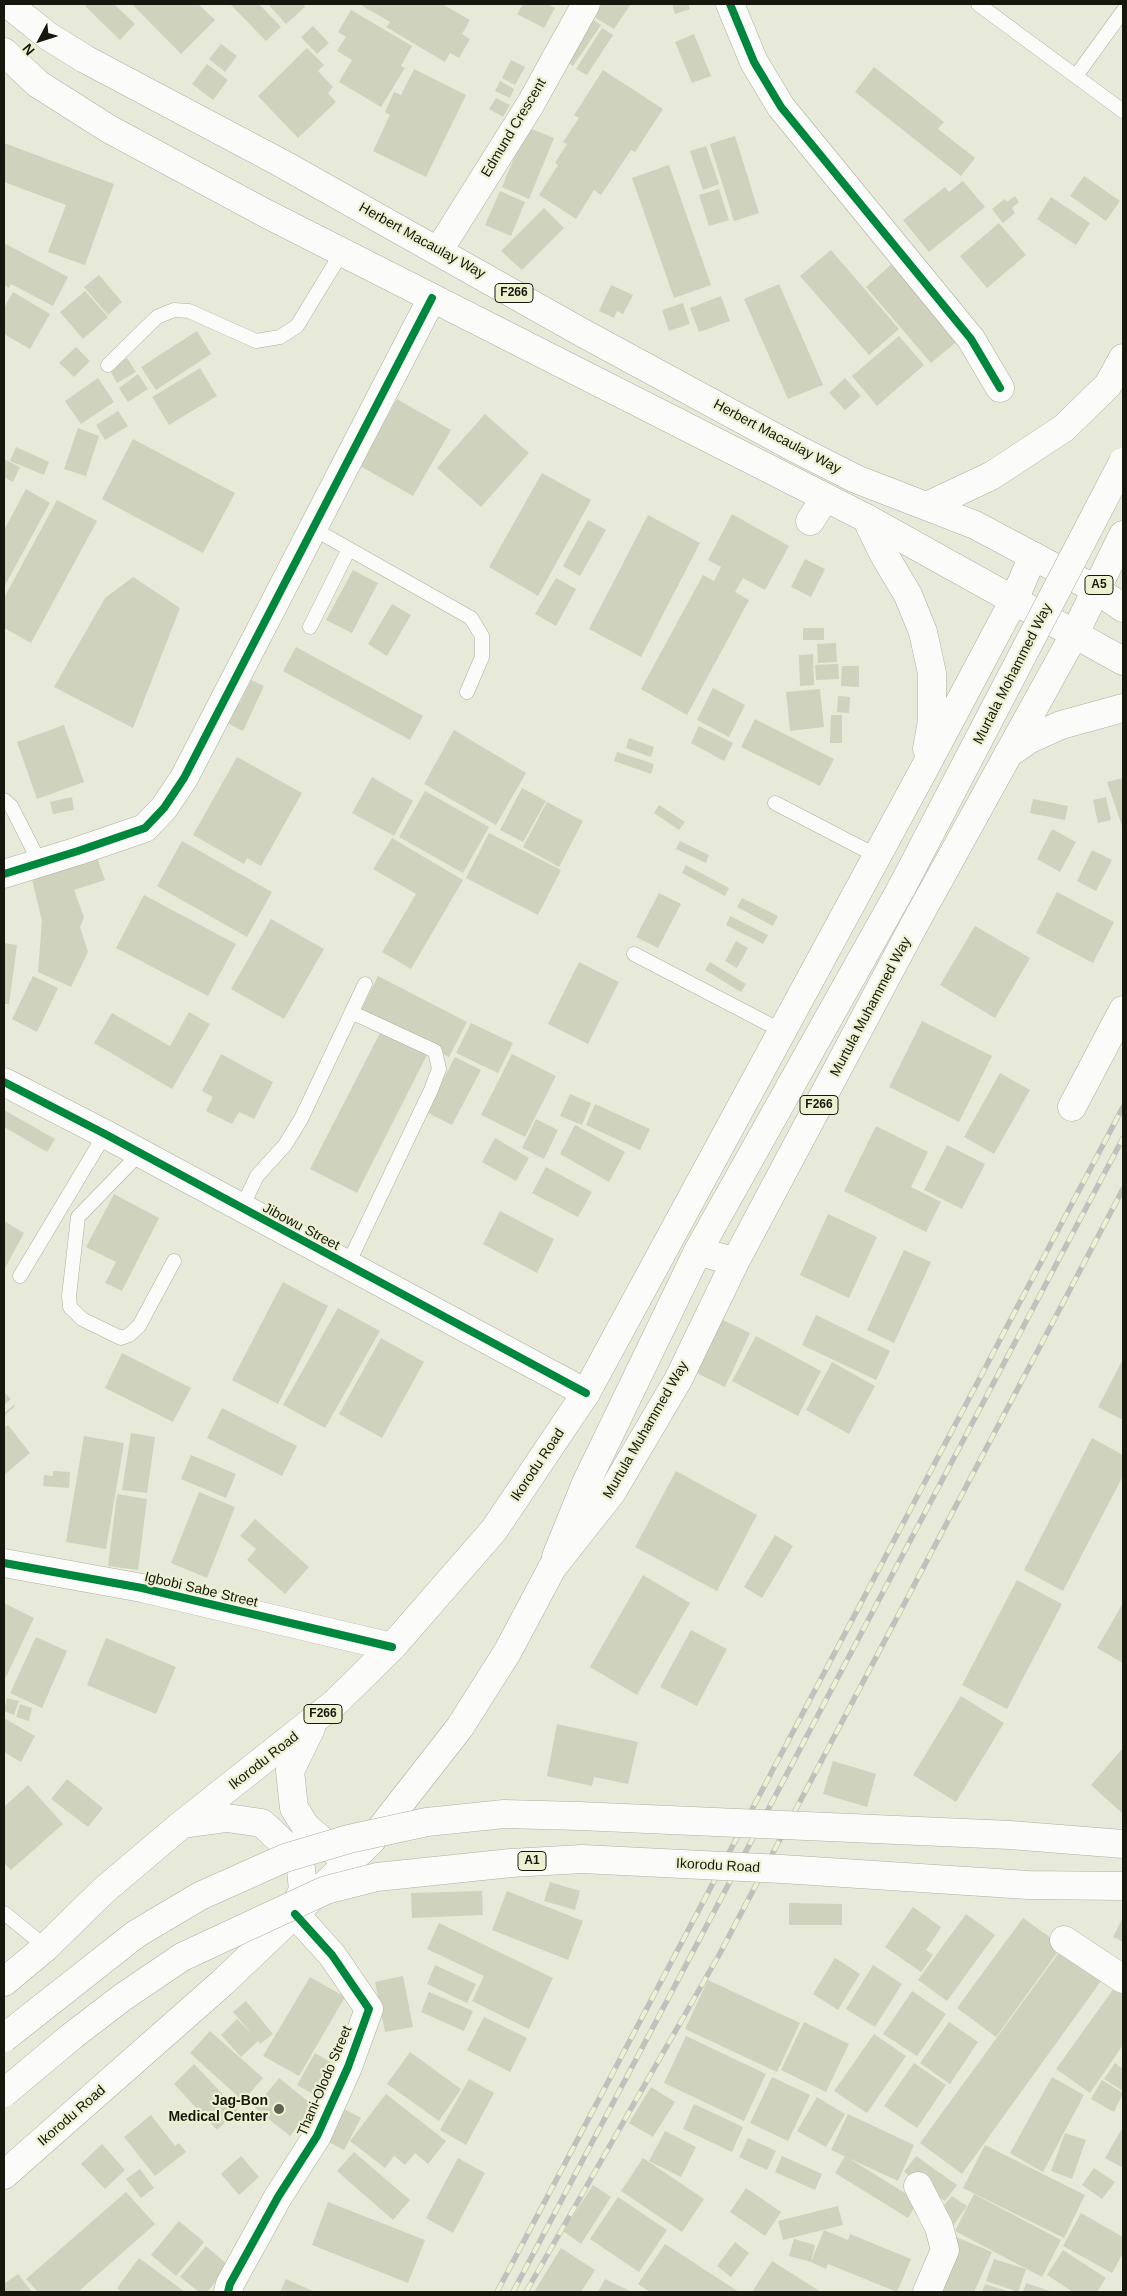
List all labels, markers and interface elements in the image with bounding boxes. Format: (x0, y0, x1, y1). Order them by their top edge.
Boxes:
north arrow (15, 15, 65, 65)
text: N (19, 41, 38, 59)
street label: Edmund Crescent (478, 76, 550, 180)
street label: Herbert Macaulay Way (356, 199, 488, 283)
road number: F266 (495, 284, 533, 302)
street label: Herbert Macaulay Way (710, 396, 844, 478)
road number: A5 (1085, 576, 1113, 594)
street label: Murtala Mohammed Way (970, 601, 1056, 747)
street label: Murtula Muhammed Way (827, 934, 915, 1080)
road number: F266 (800, 1096, 838, 1114)
street label: Jibowu Street (260, 1200, 342, 1254)
street label: Murtula Muhammed Way (600, 1358, 692, 1502)
street label: Ikorodu Road (508, 1425, 568, 1505)
street label: Igbobi Sabe Street (143, 1569, 259, 1611)
road number: F266 (304, 1705, 342, 1724)
street label: Ikorodu Road (226, 1729, 302, 1793)
road number: A1 (518, 1852, 546, 1870)
street label: Ikorodu Road (676, 1855, 760, 1877)
street label: Thani-Olodo Street (294, 2023, 356, 2139)
street label: Ikorodu Road (35, 2082, 109, 2150)
place label: Jag-Bon Medical Center (168, 2093, 268, 2126)
marker: Jag-Bon Medical Center (272, 2102, 286, 2116)

